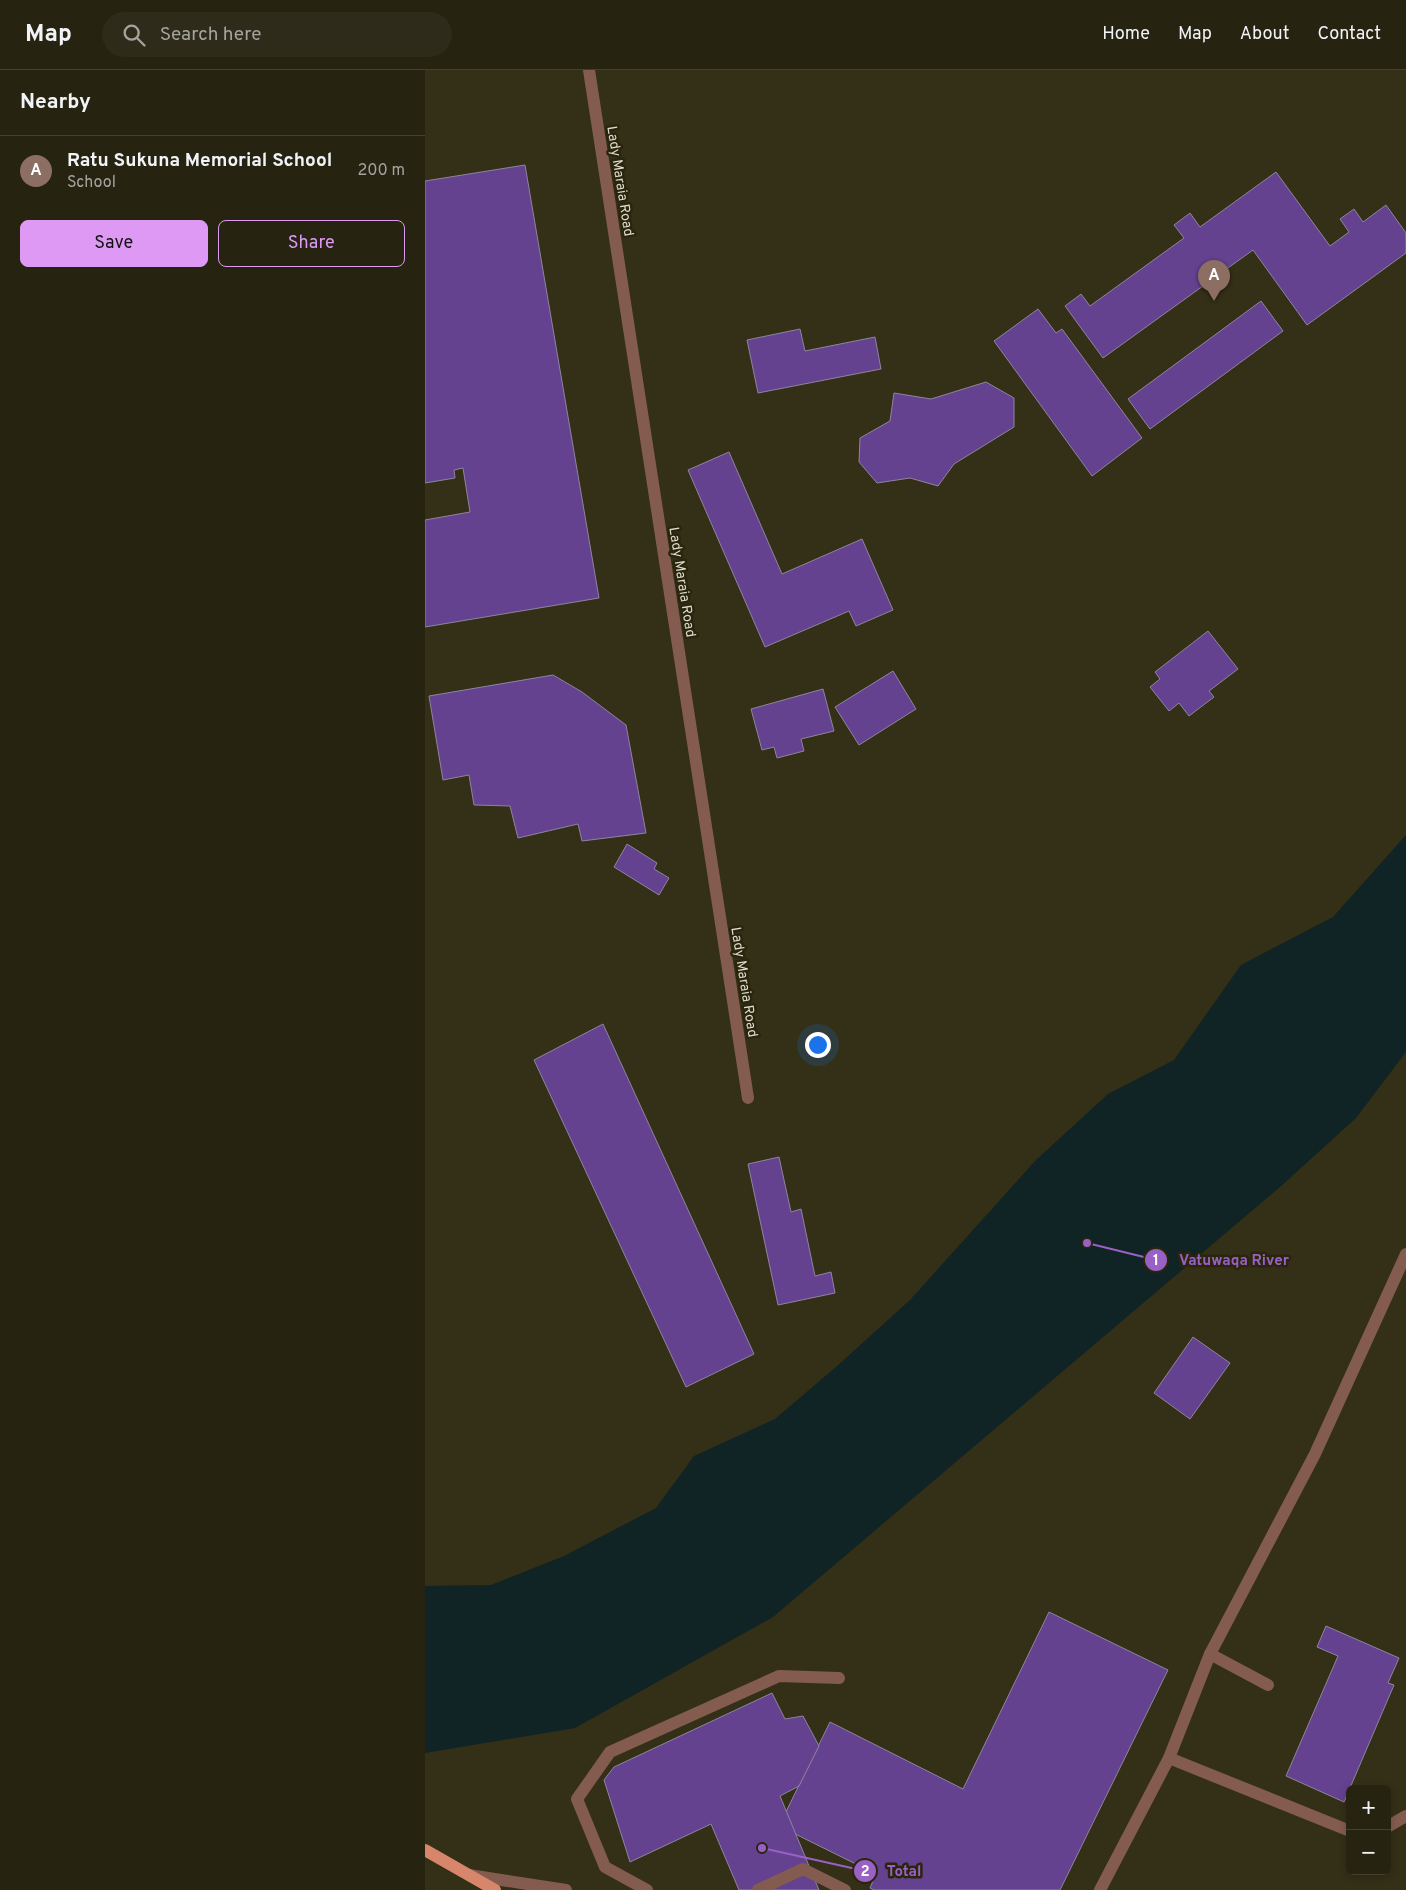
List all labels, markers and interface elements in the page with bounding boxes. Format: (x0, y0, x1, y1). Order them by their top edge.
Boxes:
search box (102, 12, 452, 57)
text: Map (25, 20, 72, 50)
icon: search (120, 21, 148, 49)
text: Search here (160, 23, 261, 47)
text: Home (1102, 23, 1150, 46)
text: Map (1178, 23, 1212, 46)
text: About (1240, 23, 1289, 46)
text: Contact (1317, 23, 1381, 46)
text: Nearby (20, 89, 91, 116)
street label: Lady Maraia Road (602, 125, 637, 238)
text: Ratu Sukuna Memorial School (67, 149, 332, 173)
text: A (30, 161, 42, 181)
text: 200 m (357, 161, 405, 181)
text: School (67, 173, 116, 193)
button: Save (20, 220, 208, 267)
button: Share (218, 220, 405, 267)
pin: A (1198, 260, 1230, 301)
street label: Lady Maraia Road (664, 526, 699, 639)
street label: Lady Maraia Road (726, 926, 761, 1039)
your location (805, 1032, 831, 1058)
callout: Vatuwaqa River (1144, 1245, 1299, 1275)
text: 1 (1153, 1252, 1159, 1271)
text: Vatuwaqa River (1179, 1252, 1290, 1271)
map controls (1346, 1785, 1391, 1875)
button: + (1346, 1785, 1391, 1830)
button: − (1346, 1830, 1391, 1875)
callout: Total (852, 1856, 932, 1886)
text: 2 (860, 1863, 870, 1882)
text: Total (887, 1863, 921, 1882)

